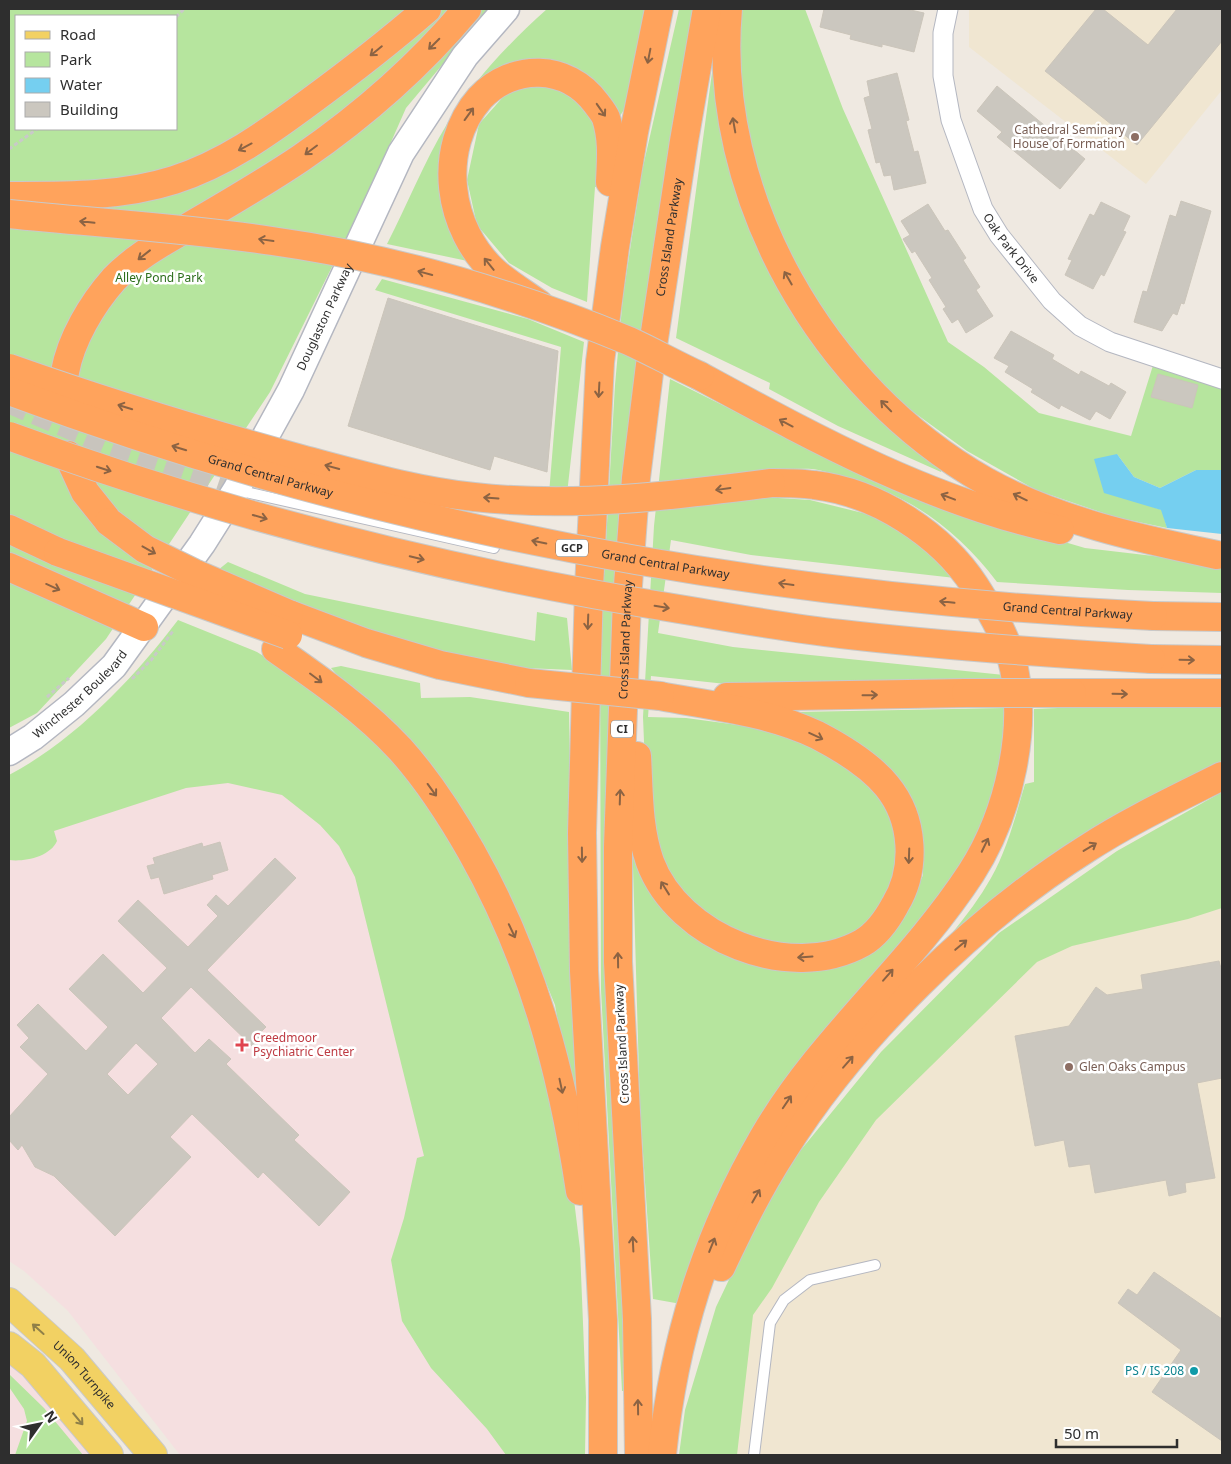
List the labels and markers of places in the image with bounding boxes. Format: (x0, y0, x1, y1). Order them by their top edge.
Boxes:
place label: Cathedral Seminary House of Formation (1013, 121, 1126, 152)
marker: Cathedral Seminary House of Formation (1129, 131, 1141, 143)
place label: Creedmoor Psychiatric Center (253, 1029, 354, 1060)
marker: Creedmoor Psychiatric Center (235, 1038, 249, 1052)
place label: Glen Oaks Campus (1079, 1058, 1186, 1075)
marker: Glen Oaks Campus (1063, 1061, 1075, 1073)
place label: PS / IS 208 (1125, 1362, 1184, 1379)
marker: PS / IS 208 (1188, 1365, 1200, 1377)

